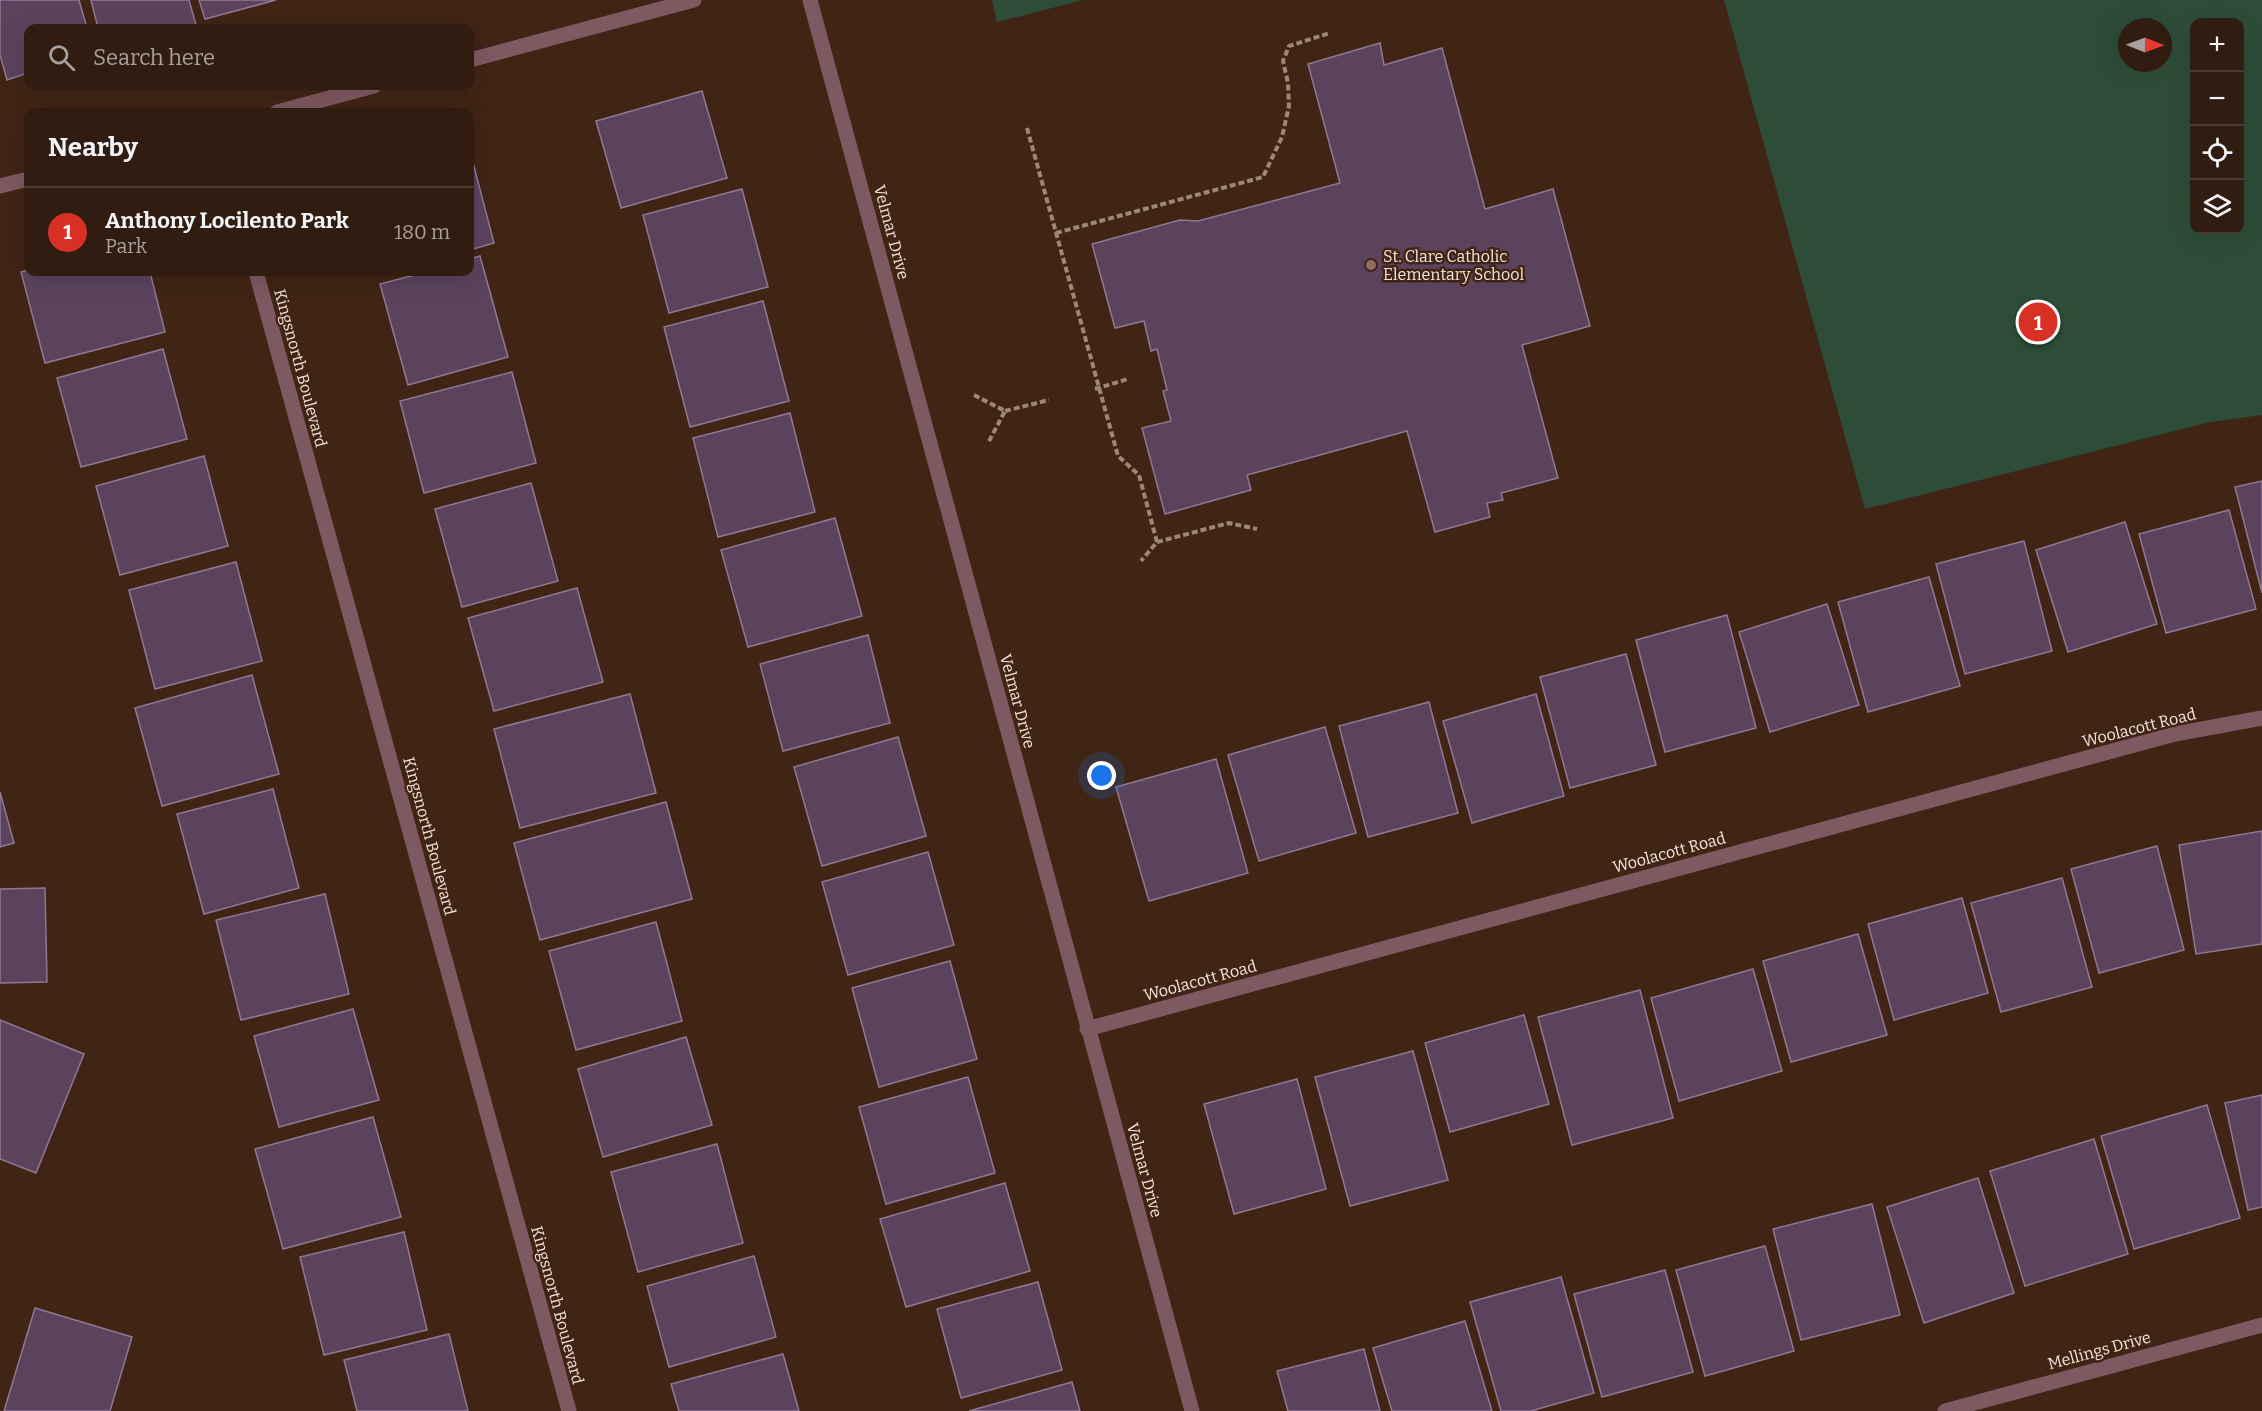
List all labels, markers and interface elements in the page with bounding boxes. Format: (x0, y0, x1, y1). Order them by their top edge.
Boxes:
north arrow (2118, 18, 2172, 72)
map controls (2190, 18, 2244, 234)
button: + (2190, 18, 2244, 72)
search box (24, 24, 474, 90)
icon: search (45, 41, 78, 74)
text: Search here (93, 44, 215, 71)
button: − (2190, 72, 2244, 126)
button: locate (2190, 126, 2244, 180)
text: Nearby (48, 132, 138, 163)
button: layers (2190, 180, 2244, 234)
street label: Velmar Drive (870, 183, 913, 281)
text: Anthony Locilento Park (105, 207, 349, 234)
text: 1 (63, 220, 72, 244)
text: 180 m (394, 220, 450, 244)
text: Park (105, 234, 147, 258)
place label: St. Clare Catholic Elementary School (1383, 247, 1524, 284)
marker: St. Clare Catholic Elementary School (1364, 258, 1378, 272)
street label: Kingsnorth Boulevard (270, 287, 331, 450)
pin: 1 (2018, 300, 2058, 344)
street label: Velmar Drive (996, 652, 1039, 750)
street label: Woolacott Road (2080, 704, 2198, 751)
street label: Kingsnorth Boulevard (399, 755, 460, 918)
your location (1087, 761, 1116, 790)
street label: Woolacott Road (1611, 828, 1728, 877)
street label: Woolacott Road (1142, 956, 1259, 1005)
street label: Velmar Drive (1123, 1121, 1166, 1219)
street label: Kingsnorth Boulevard (527, 1224, 588, 1387)
street label: Mellings Drive (2046, 1328, 2153, 1373)

